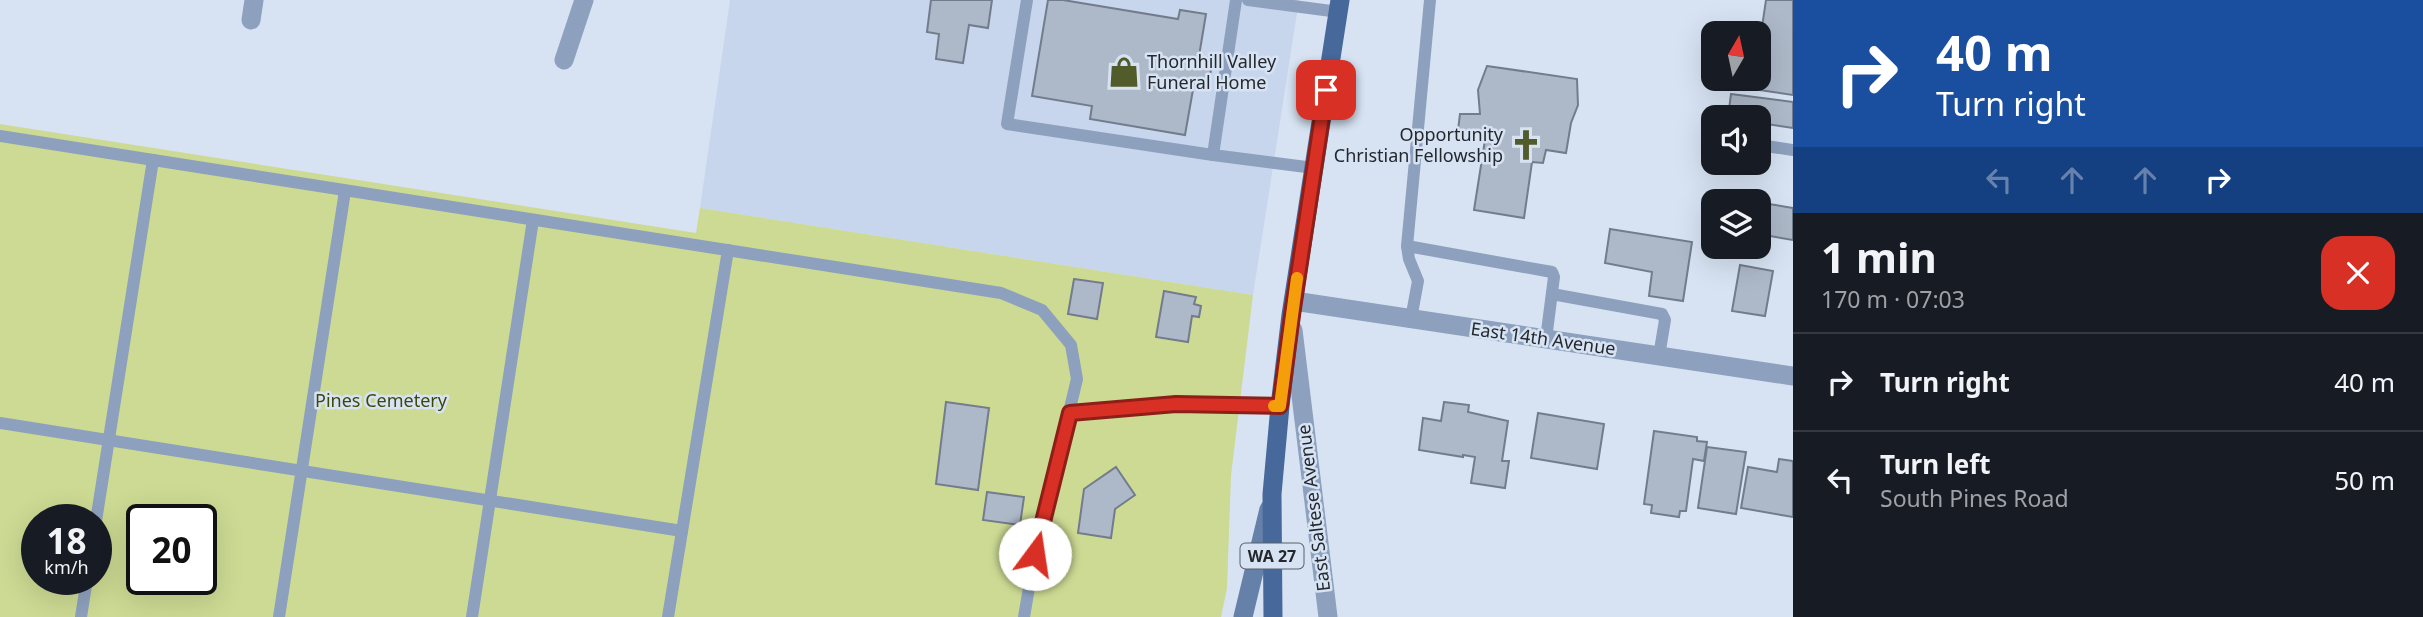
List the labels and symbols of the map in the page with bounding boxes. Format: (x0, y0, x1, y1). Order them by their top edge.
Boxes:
north arrow (1701, 21, 1771, 91)
place label: Thornhill Valley Funeral Home (1147, 49, 1277, 94)
shop icon: Thornhill Valley Funeral Home (1107, 55, 1141, 89)
pin (1296, 60, 1356, 120)
place label: Opportunity Christian Fellowship (1334, 122, 1504, 167)
church icon: Opportunity Christian Fellowship (1509, 128, 1543, 162)
street label: East 14th Avenue (1469, 316, 1617, 360)
park label: Pines Cemetery (315, 388, 448, 412)
street label: East Saltese Avenue (1291, 423, 1335, 593)
speed limit sign: 20 (126, 504, 217, 595)
position arrow (998, 517, 1072, 591)
road number: WA 27 (1240, 544, 1304, 568)

